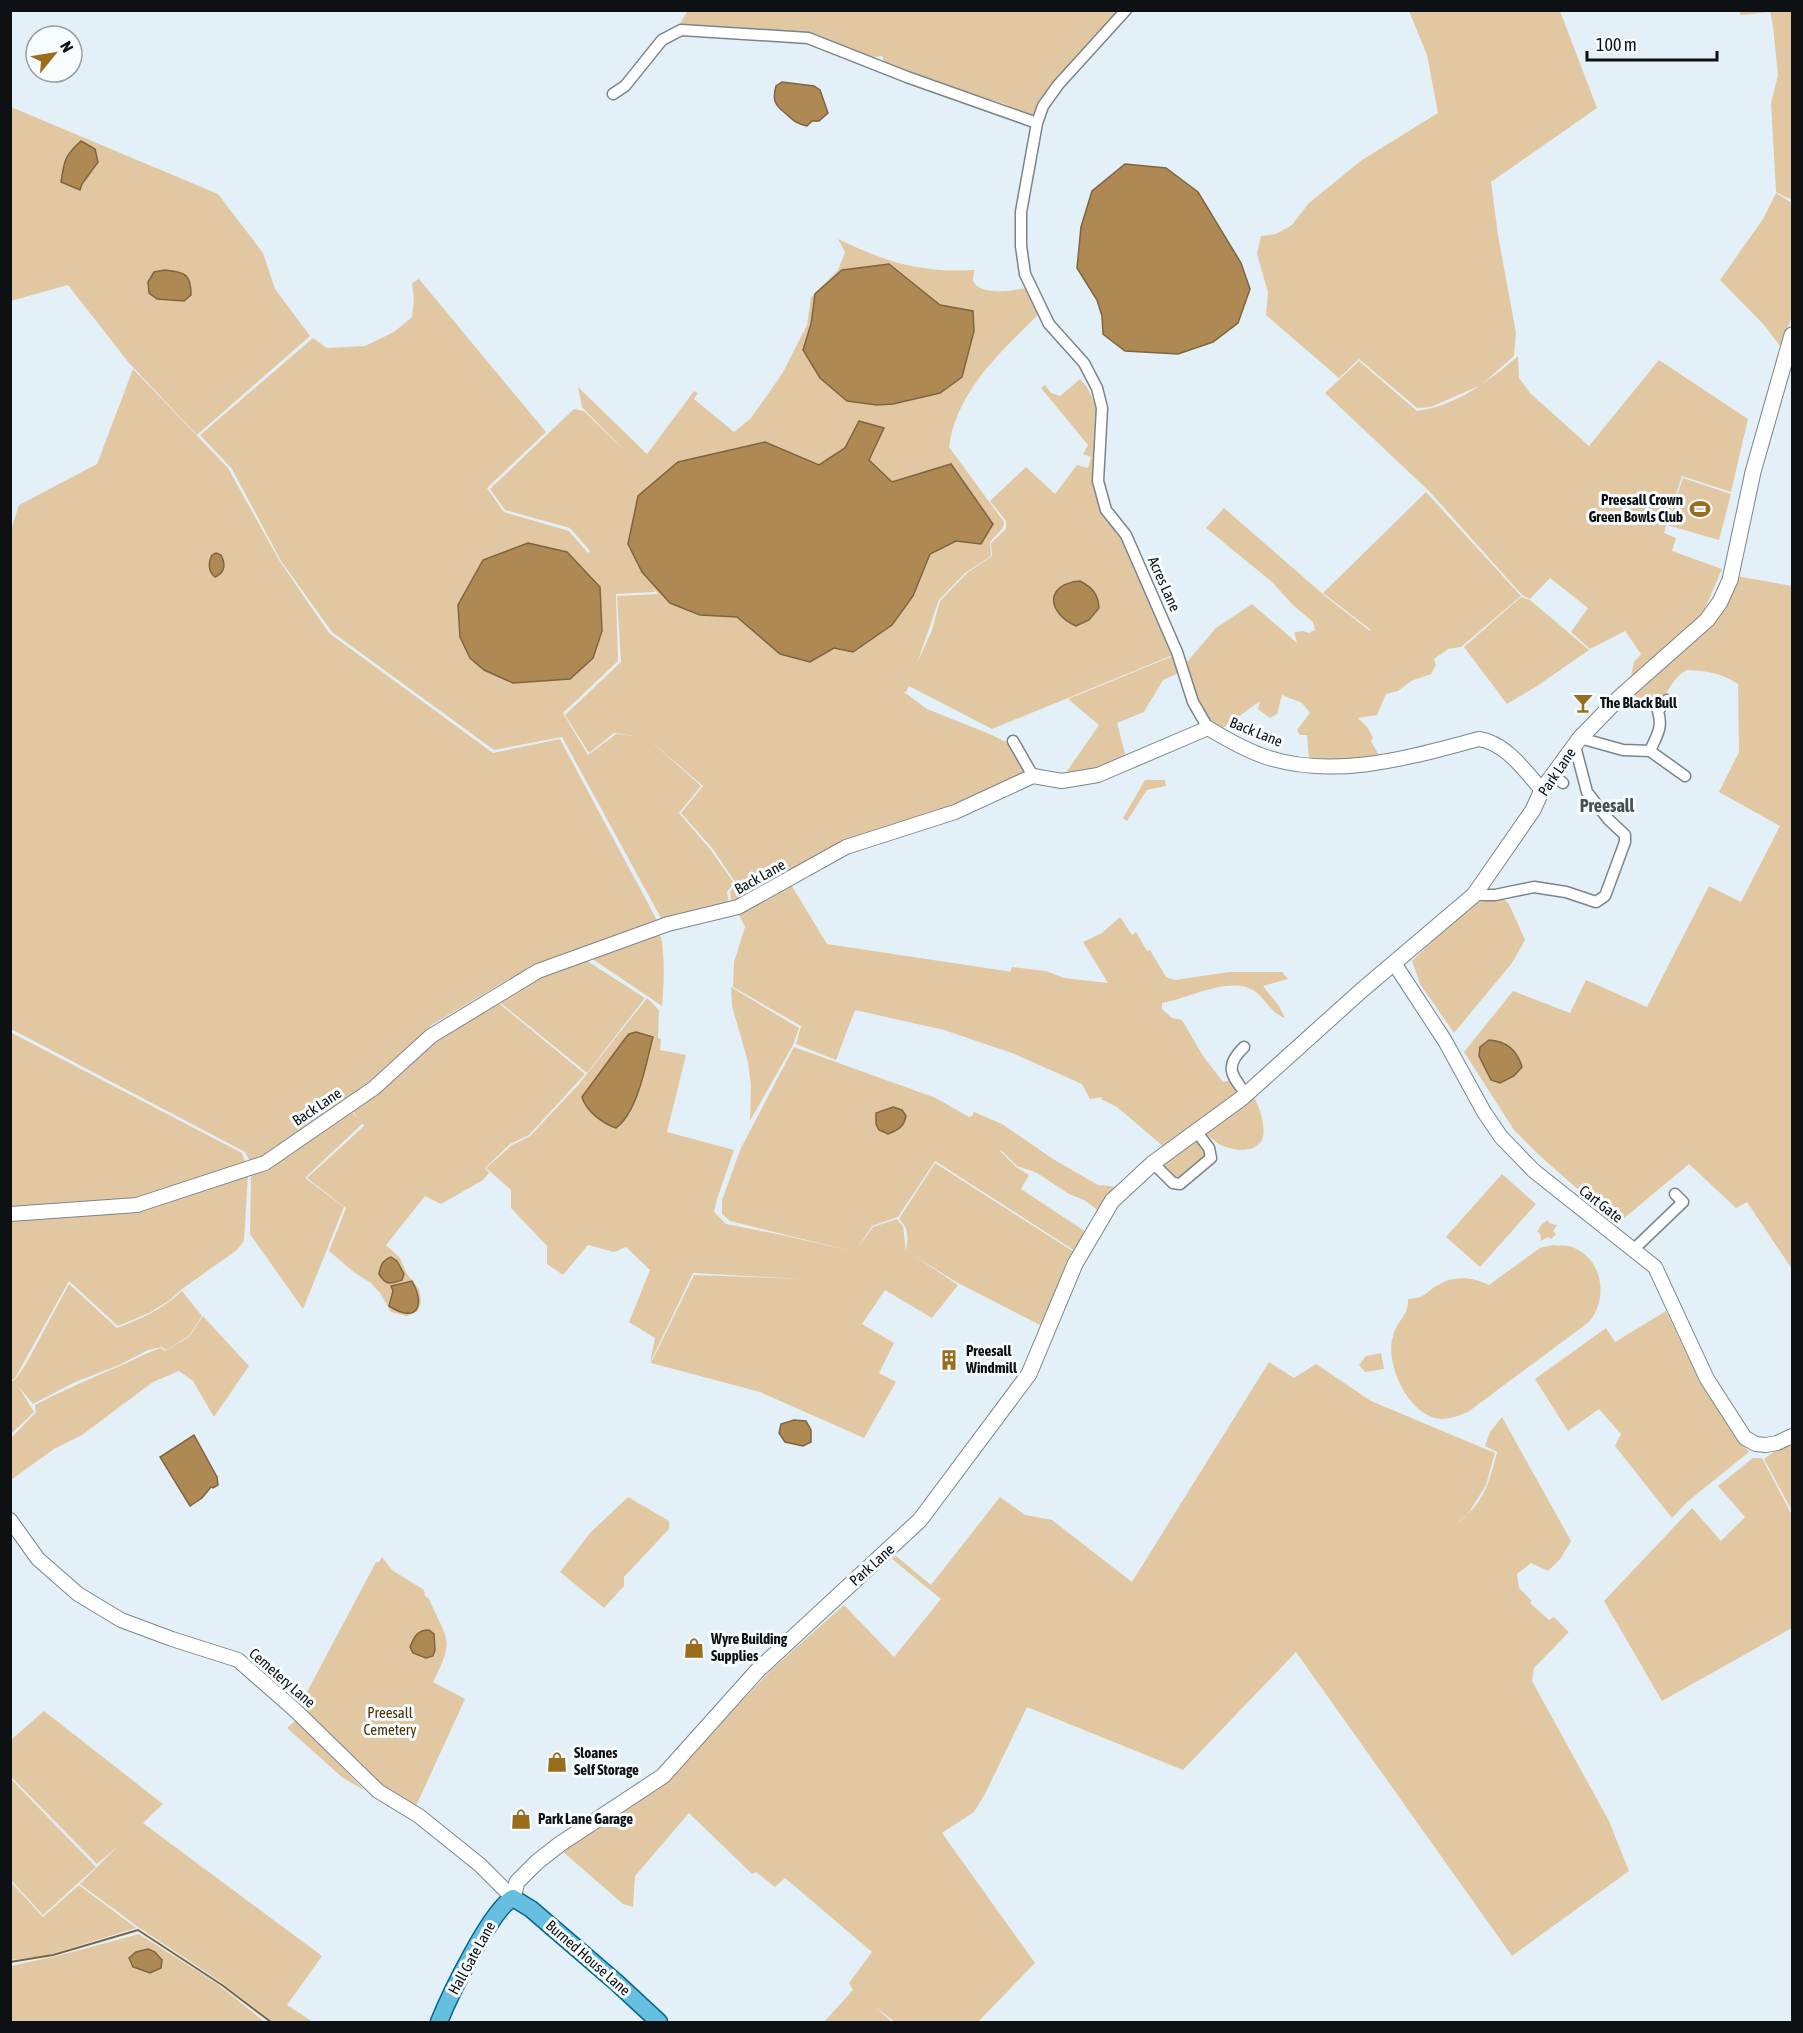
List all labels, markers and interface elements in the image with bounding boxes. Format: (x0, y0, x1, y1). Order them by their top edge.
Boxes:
north arrow (24, 24, 84, 84)
scale bar (1587, 24, 1718, 62)
text: 100 m (1596, 34, 1637, 55)
text: N (57, 38, 77, 55)
place label: Preesall Crown Green Bowls Club (1588, 491, 1683, 525)
sports icon: Preesall Crown Green Bowls Club (1688, 497, 1712, 521)
street label: Acres Lane (1145, 554, 1184, 614)
bar icon: The Black Bull (1571, 691, 1595, 715)
place label: The Black Bull (1600, 694, 1678, 711)
street label: Back Lane (1227, 713, 1285, 750)
street label: Park Lane (1534, 744, 1579, 799)
district label: Preesall (1580, 795, 1635, 816)
street label: Back Lane (732, 856, 788, 897)
street label: Back Lane (289, 1084, 344, 1129)
street label: Cart Gate (1576, 1181, 1627, 1226)
place label: Preesall Windmill (965, 1342, 1018, 1376)
building icon: Preesall Windmill (937, 1348, 961, 1372)
street label: Park Lane (846, 1540, 898, 1589)
place label: Wyre Building Supplies (710, 1630, 788, 1664)
shop icon: Wyre Building Supplies (682, 1636, 706, 1660)
street label: Cemetery Lane (246, 1644, 319, 1711)
park label: Preesall Cemetery (364, 1704, 416, 1738)
place label: Sloanes Self Storage (574, 1744, 639, 1778)
shop icon: Sloanes Self Storage (545, 1750, 569, 1774)
shop icon: Park Lane Garage (509, 1807, 533, 1831)
place label: Park Lane Garage (538, 1810, 633, 1827)
street label: Burned House Lane (543, 1916, 634, 1999)
street label: Hall Gate Lane (445, 1918, 499, 1997)

